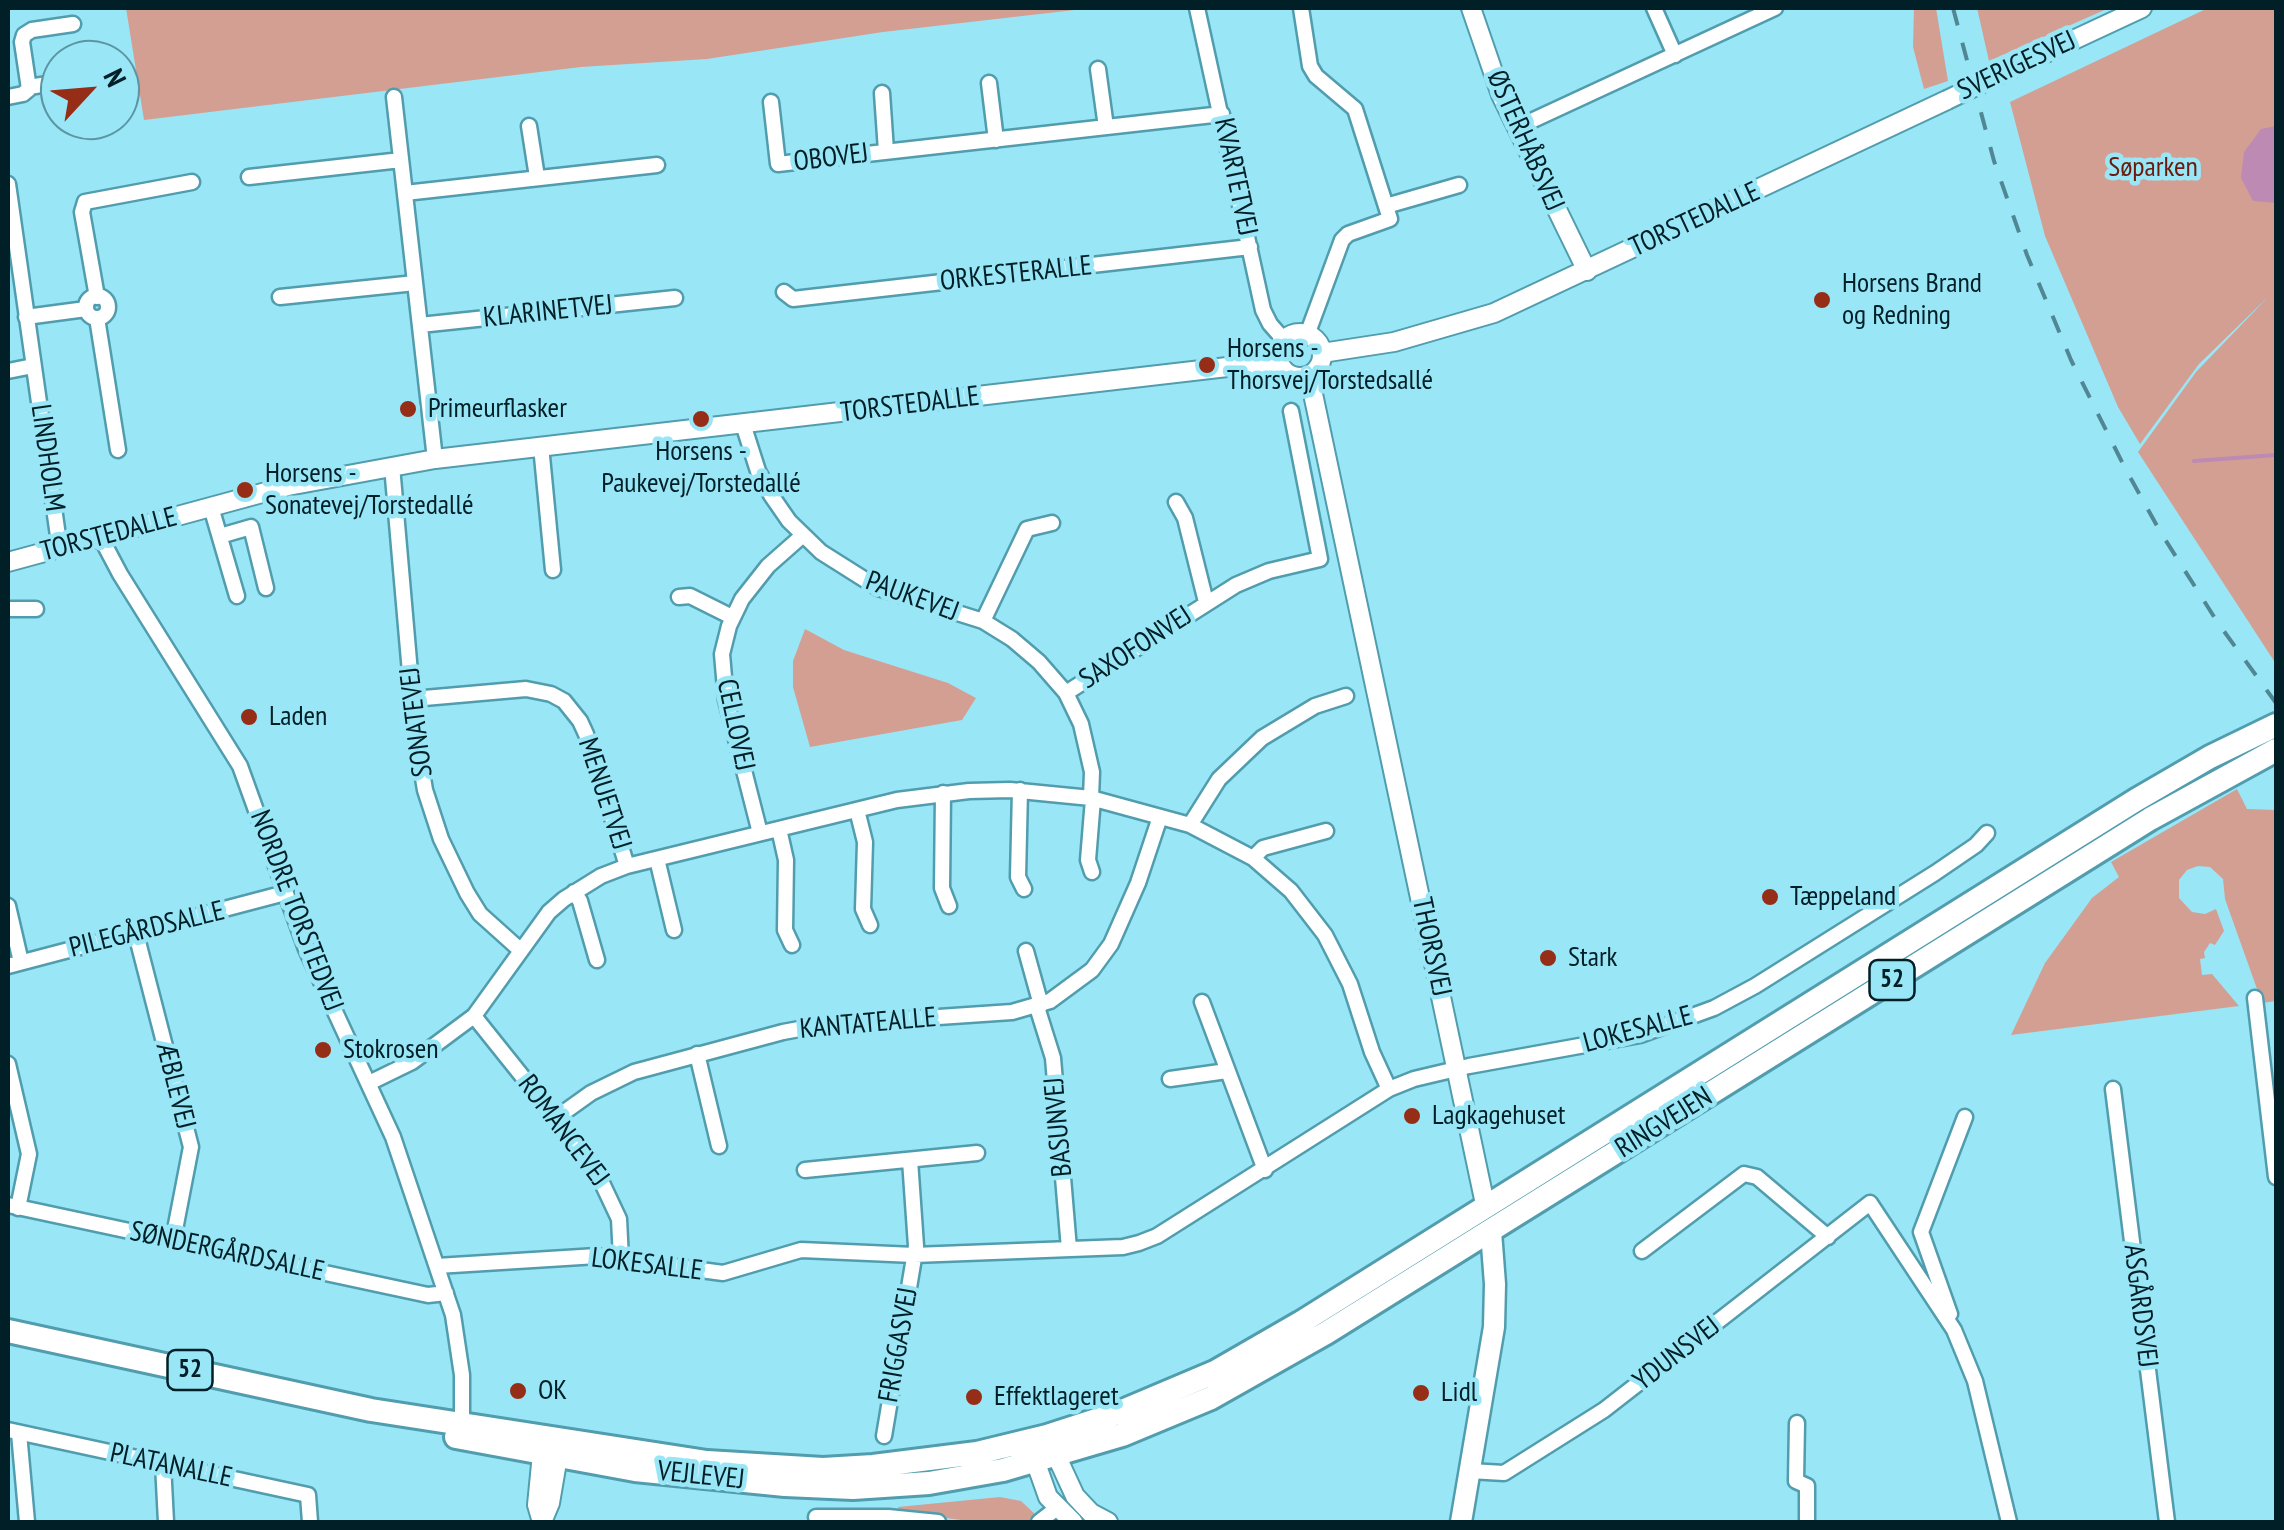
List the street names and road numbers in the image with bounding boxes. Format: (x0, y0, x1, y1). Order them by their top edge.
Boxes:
street label: SVERIGESVEJ (1953, 24, 2081, 108)
street label: ØSTERHÅBSVEJ (1479, 65, 1571, 217)
street label: KVARTETVEJ (1206, 115, 1264, 239)
street label: OBOVEJ (792, 137, 870, 179)
street label: TORSTEDALLE (1625, 175, 1765, 265)
street label: ORKESTERALLE (938, 249, 1094, 299)
street label: KLARINETVEJ (482, 289, 614, 335)
street label: TORSTEDALLE (839, 380, 981, 430)
street label: LINDHOLM (23, 402, 71, 514)
street label: TORSTEDALLE (37, 501, 181, 569)
street label: PAUKEVEJ (861, 565, 963, 629)
street label: SAXOFONVEJ (1074, 599, 1198, 697)
street label: SONATEVEJ (394, 665, 440, 779)
street label: CELLOVEJ (709, 676, 761, 774)
street label: MENUETVEJ (570, 734, 638, 854)
street label: NORDRE TORSTEDVEJ (242, 806, 350, 1016)
street label: PILEGÅRDSALLE (66, 895, 228, 965)
street label: THORSVEJ (1404, 895, 1458, 999)
road number: 52 (1870, 960, 1914, 1000)
street label: LOKESALLE (1580, 999, 1696, 1061)
street label: KANTATEALLE (798, 1001, 938, 1047)
street label: ÆBLEVEJ (148, 1039, 202, 1133)
street label: ROMANCEVEJ (510, 1069, 616, 1193)
street label: BASUNVEJ (1038, 1076, 1080, 1178)
street label: RINGVEJEN (1609, 1080, 1719, 1166)
street label: SØNDERGÅRDSALLE (127, 1215, 327, 1289)
street label: LOKESALLE (590, 1242, 704, 1288)
street label: ASGÅRDSVEJ (2116, 1242, 2164, 1370)
street label: FRIGGASVEJ (872, 1285, 926, 1405)
street label: YDUNSVEJ (1627, 1310, 1727, 1398)
road number: 52 (168, 1350, 212, 1390)
street label: PLATANALLE (107, 1437, 235, 1495)
street label: VEJLEVEJ (656, 1455, 746, 1497)

